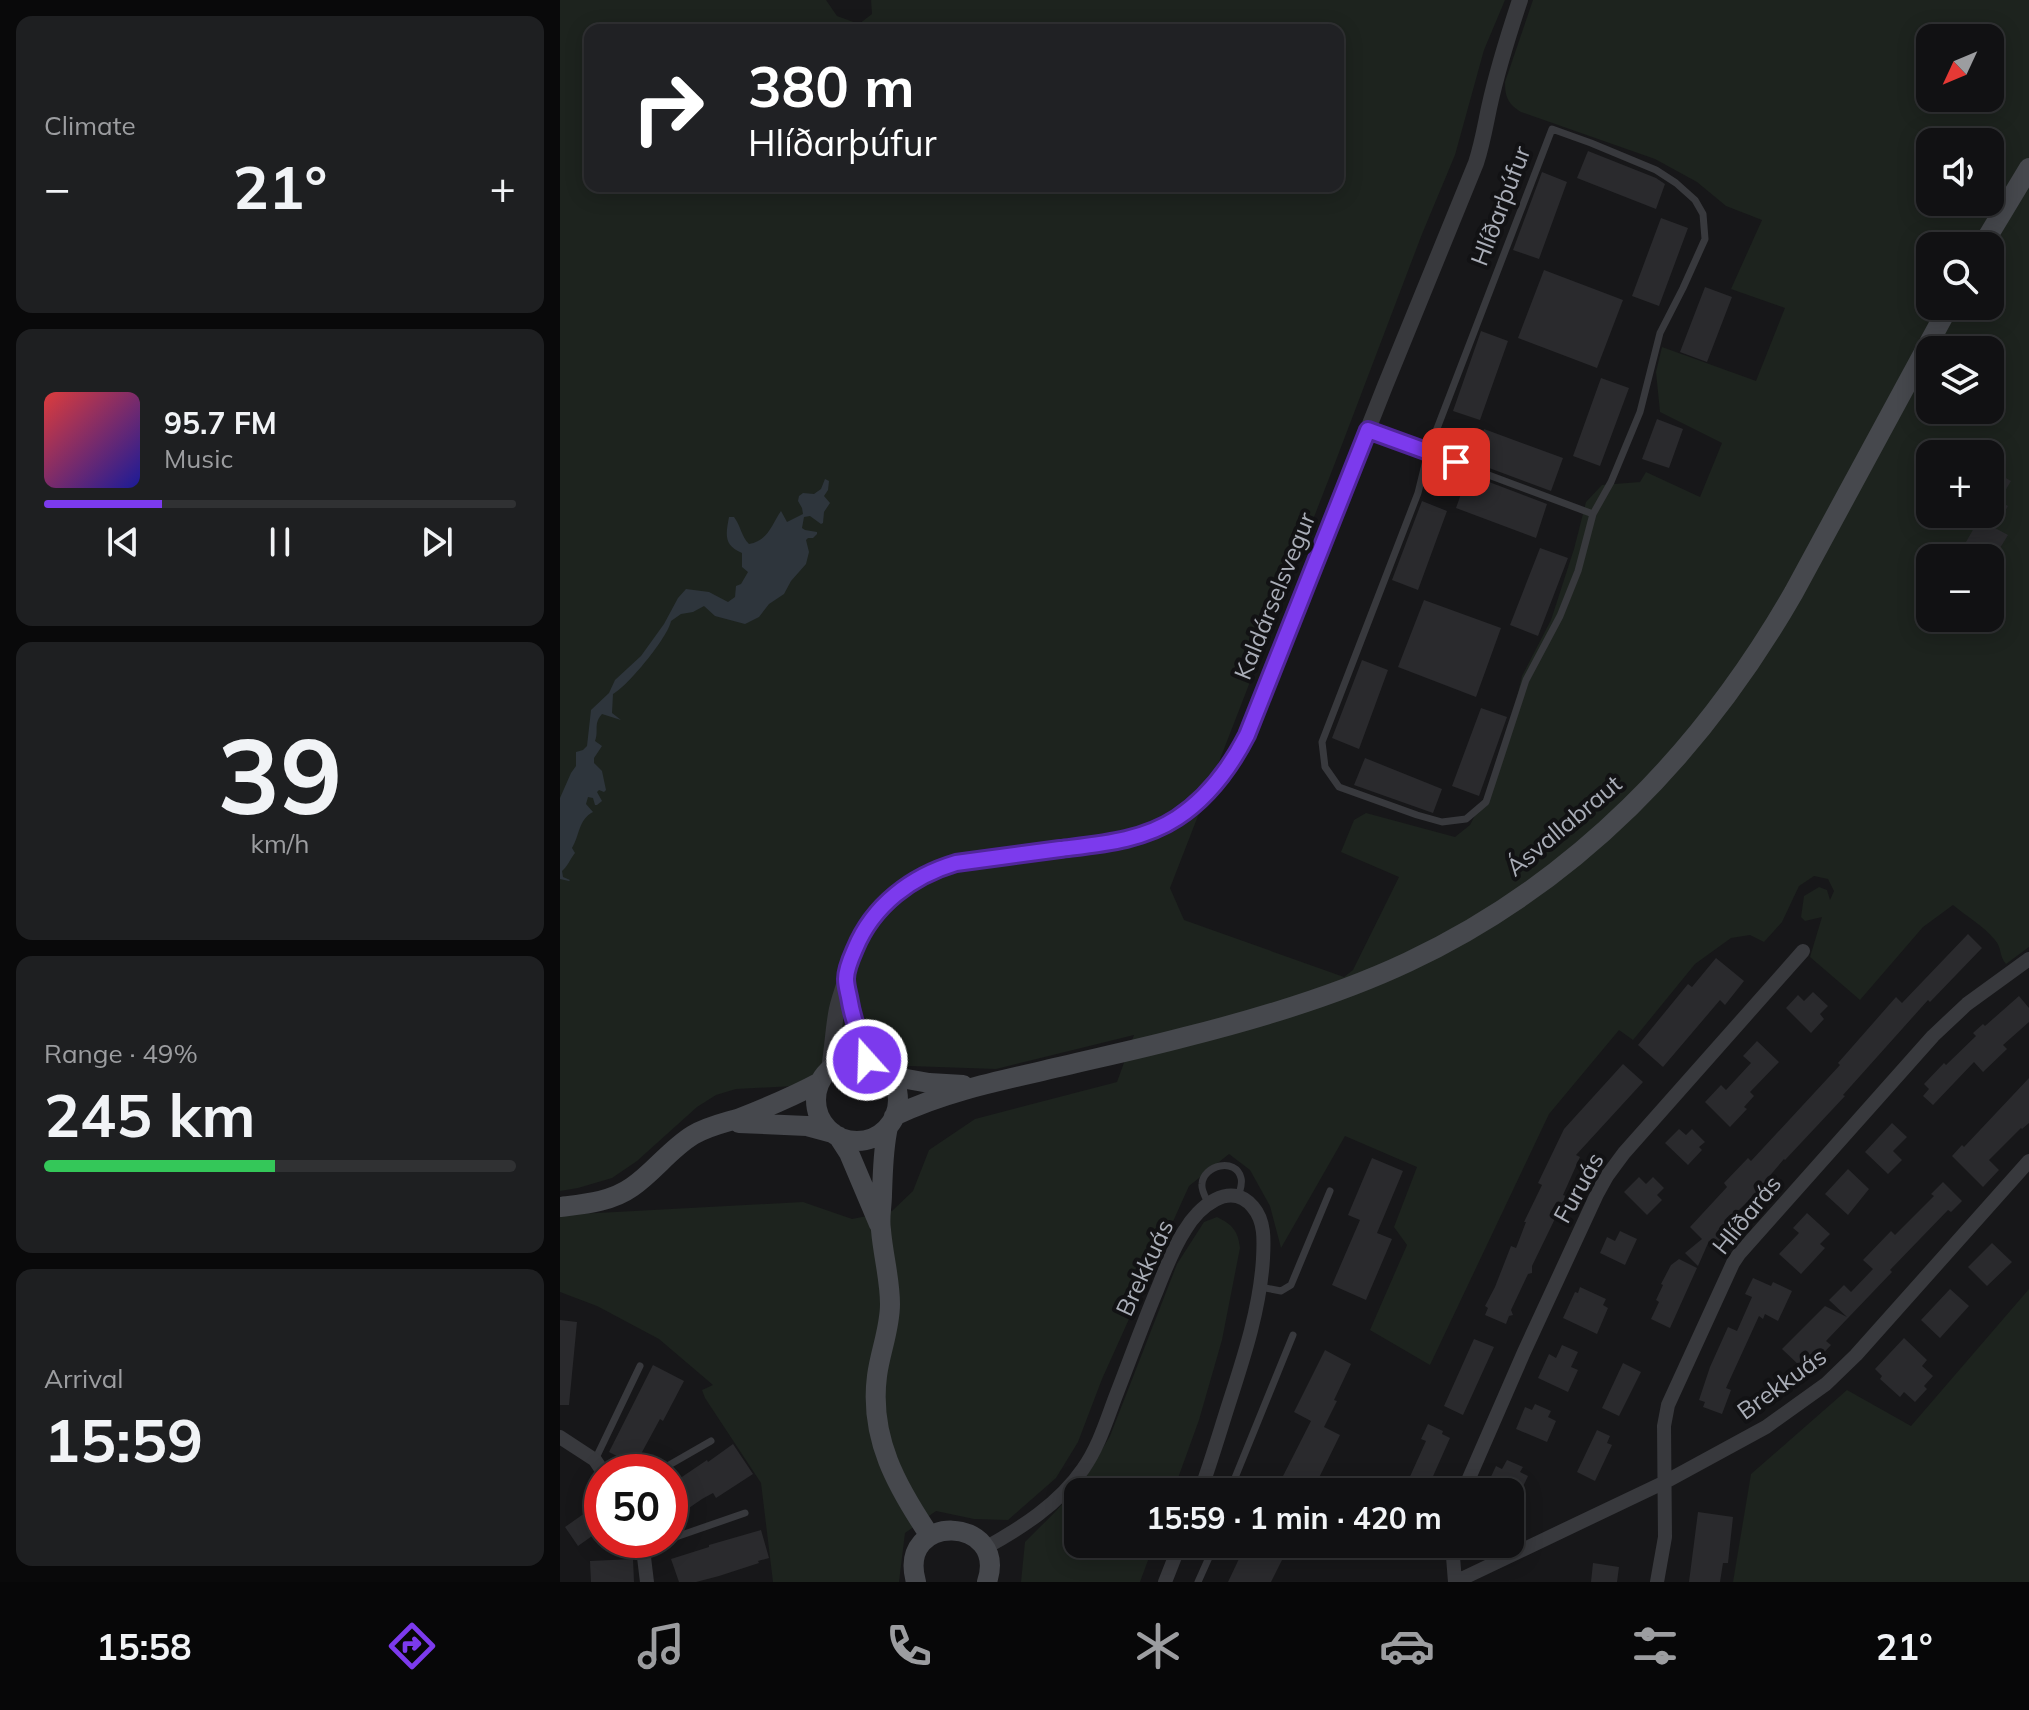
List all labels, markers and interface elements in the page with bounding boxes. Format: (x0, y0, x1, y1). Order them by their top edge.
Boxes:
north arrow (1916, 24, 2004, 112)
map controls (1916, 24, 2004, 632)
text: 380 m (748, 51, 915, 121)
icon: right (616, 56, 720, 160)
text: Climate (44, 109, 136, 142)
text: Hlíðarþúfur (748, 120, 937, 165)
button: sound (1916, 128, 2004, 216)
street label: Hlíðarþúfur (1464, 141, 1537, 270)
text: 21° (233, 149, 327, 224)
text: − (44, 160, 70, 215)
text: + (490, 160, 516, 215)
button: search (1916, 232, 2004, 320)
button: layers (1916, 336, 2004, 424)
text: 95.7 FM (164, 404, 277, 442)
pin (1422, 428, 1490, 496)
icon: arrive (1434, 440, 1478, 484)
button: + (1916, 440, 2004, 528)
text: Music (164, 442, 233, 475)
street label: Kaldárselsvegur (1227, 507, 1321, 684)
icon: previous (101, 520, 145, 564)
icon: pause (258, 520, 302, 564)
icon: next (415, 520, 459, 564)
button: − (1916, 544, 2004, 632)
text: 39 (218, 709, 342, 840)
street label: Ásvallabraut (1500, 768, 1627, 882)
text: km/h (251, 827, 309, 860)
position arrow (825, 1018, 909, 1102)
text: Range · 49% (44, 1037, 198, 1070)
text: 245 km (44, 1077, 256, 1152)
street label: Furuás (1547, 1147, 1610, 1228)
street label: Hlíðarás (1705, 1169, 1787, 1260)
street label: Brekkuás (1109, 1215, 1179, 1321)
street label: Brekkuás (1731, 1341, 1832, 1426)
text: Arrival (44, 1362, 124, 1395)
text: 15:59 (44, 1402, 203, 1477)
speed limit sign: 50 (584, 1454, 688, 1558)
text: 15:59 · 1 min · 420 m (1146, 1499, 1442, 1537)
icon: directions (384, 1618, 440, 1674)
icon: music (633, 1618, 689, 1674)
icon: phone (881, 1618, 937, 1674)
icon: climate (1130, 1618, 1186, 1674)
icon: car (1379, 1618, 1435, 1674)
icon: filters (1627, 1618, 1683, 1674)
text: 15:58 (96, 1624, 192, 1669)
text: 21° (1876, 1624, 1933, 1669)

